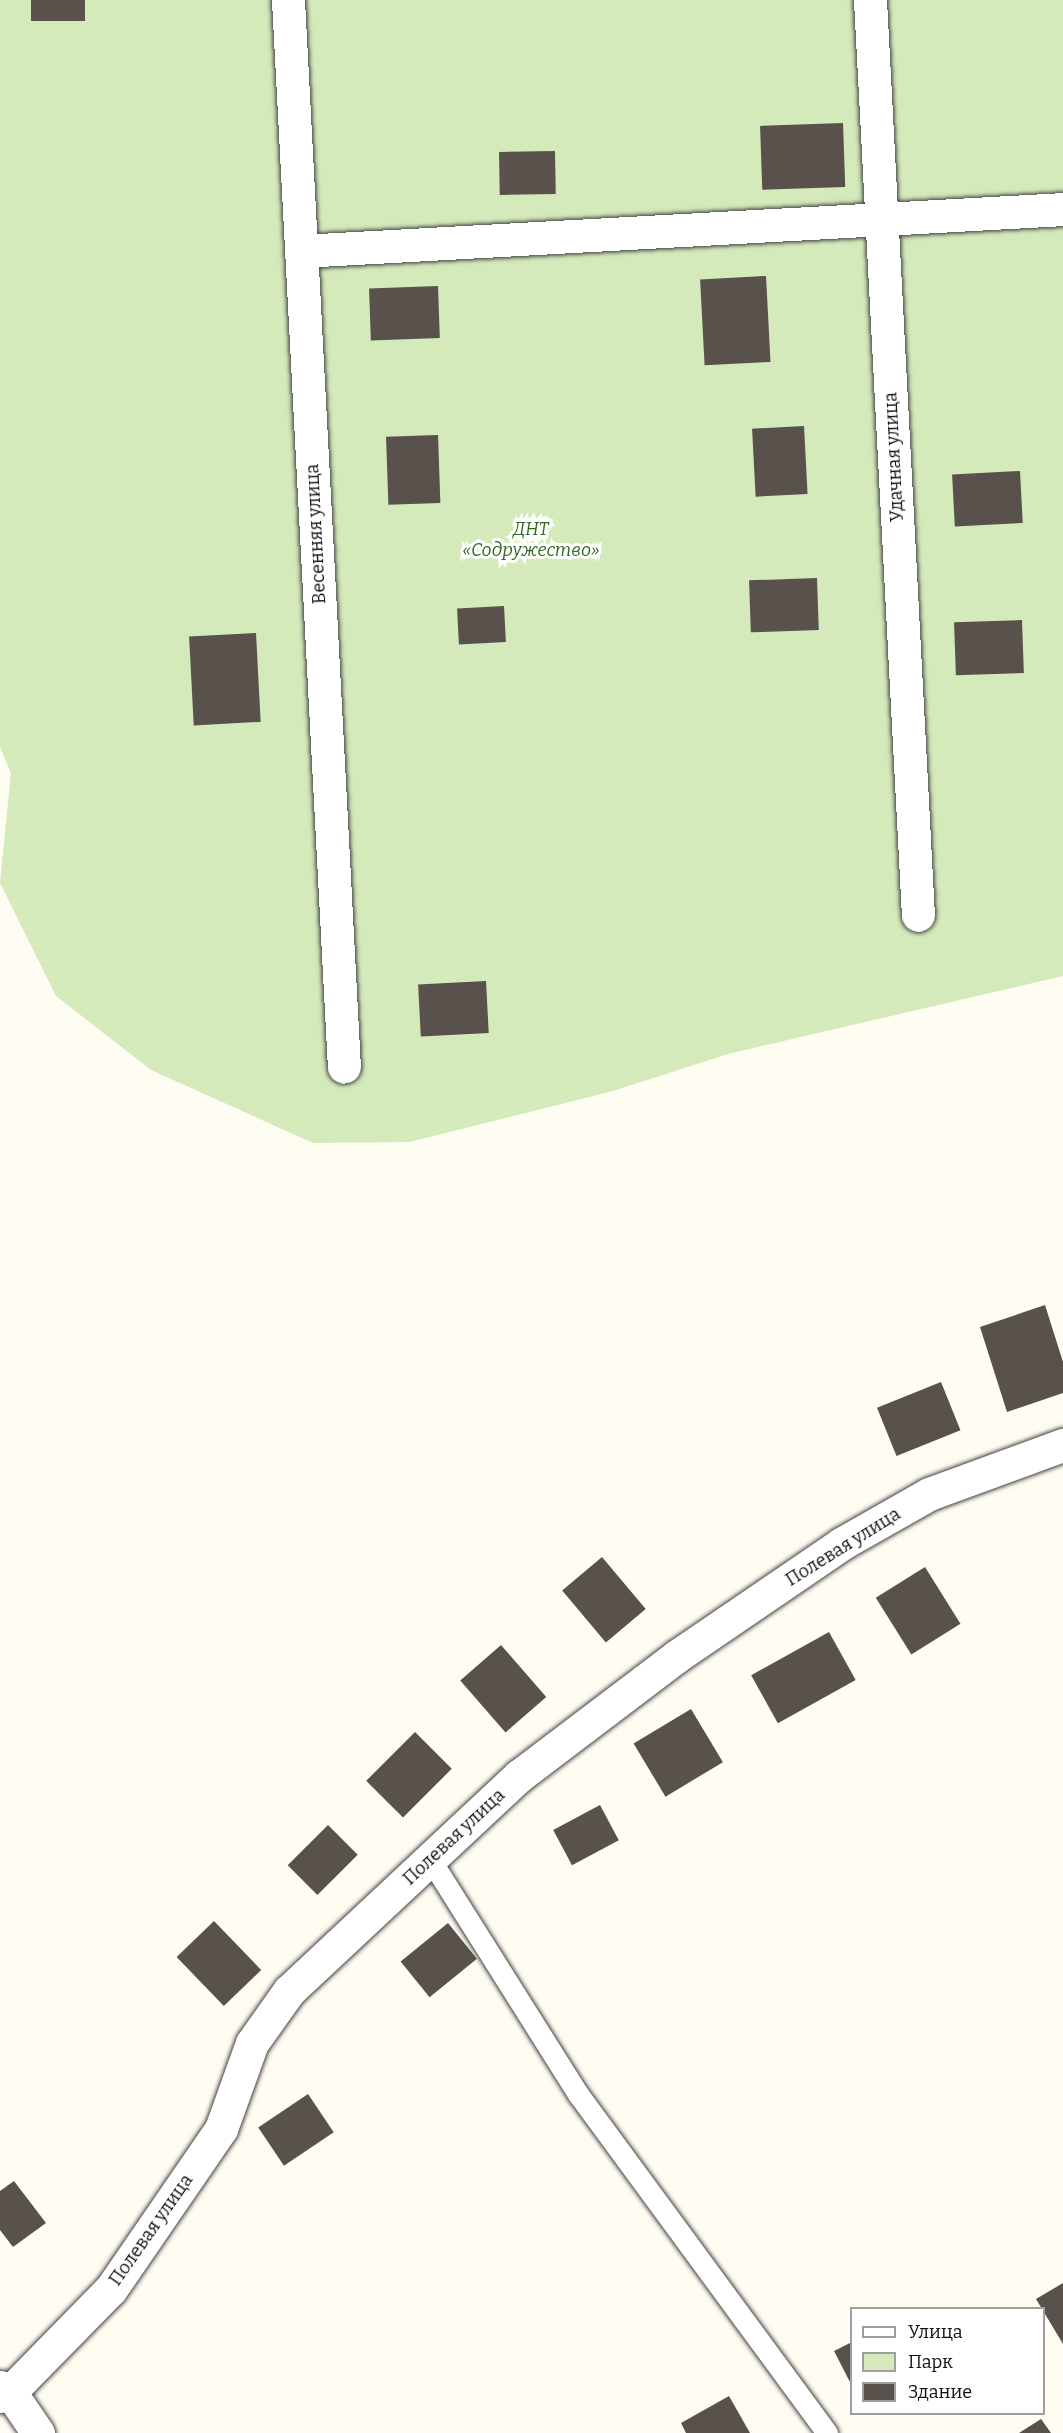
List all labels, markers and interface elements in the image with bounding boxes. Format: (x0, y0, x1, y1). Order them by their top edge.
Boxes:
street label: Удачная улица (880, 392, 908, 522)
street label: Весенняя улица (302, 463, 330, 605)
park label: ДНТ «Содружество» (463, 519, 599, 562)
street label: Полевая улица (782, 1503, 904, 1591)
street label: Полевая улица (399, 1784, 509, 1890)
street label: Полевая улица (105, 2170, 197, 2290)
legend (850, 2307, 1045, 2415)
text: Улица (908, 2321, 963, 2343)
text: Парк (908, 2351, 953, 2373)
text: Здание (908, 2381, 972, 2403)

